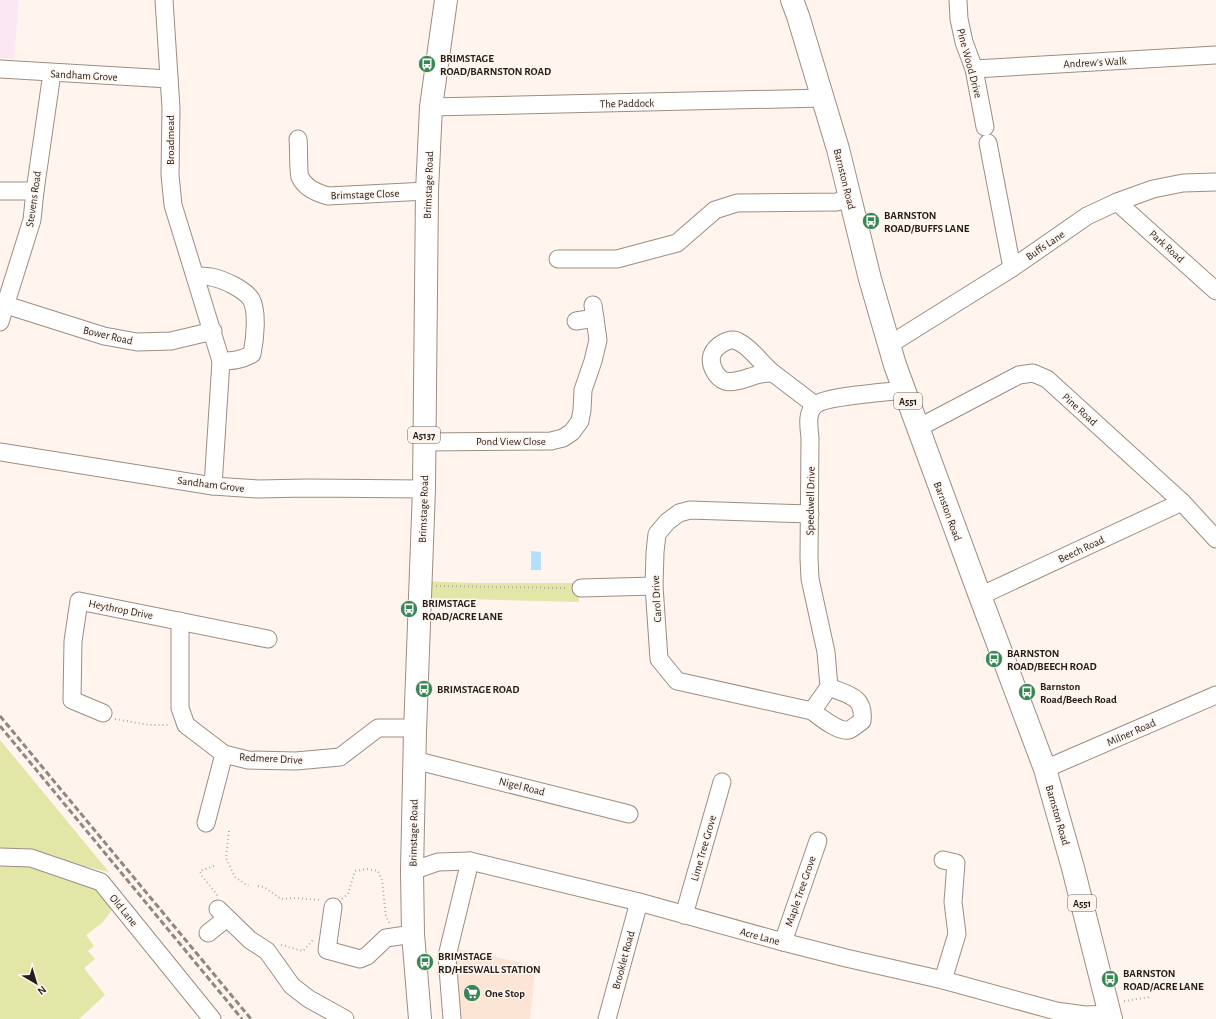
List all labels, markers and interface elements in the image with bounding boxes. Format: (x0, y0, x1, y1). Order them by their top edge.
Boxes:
street label: Pine Wood Drive (955, 27, 984, 99)
place label: BRIMSTAGE ROAD/BARNSTON ROAD (440, 53, 551, 77)
bus stop icon: BRIMSTAGE ROAD/BARNSTON ROAD (417, 54, 437, 74)
street label: Andrew's Walk (1063, 55, 1127, 70)
street label: Sandham Grove (50, 68, 118, 83)
street label: The Paddock (600, 98, 654, 109)
street label: Broadmead (165, 115, 176, 165)
street label: Barnston Road (832, 148, 857, 211)
street label: Brimstage Road (422, 151, 435, 219)
street label: Stevens Road (24, 170, 43, 228)
street label: Brimstage Close (330, 188, 400, 201)
place label: BARNSTON ROAD/BUFFS LANE (884, 210, 970, 234)
bus stop icon: BARNSTON ROAD/BUFFS LANE (861, 211, 881, 231)
street label: Buffs Lane (1024, 228, 1067, 262)
street label: Park Road (1147, 228, 1186, 265)
street label: Bower Road (82, 324, 134, 347)
street label: Pine Road (1060, 391, 1099, 428)
road number: A551 (894, 393, 922, 409)
road number: A5137 (408, 427, 440, 443)
street label: Pond View Close (476, 436, 546, 447)
street label: Speedwell Drive (804, 466, 817, 536)
street label: Sandham Grove (177, 475, 245, 494)
street label: Brimstage Road (417, 475, 430, 543)
street label: Barnston Road (932, 480, 963, 543)
street label: Beech Road (1056, 534, 1106, 565)
street label: Carol Drive (650, 575, 663, 623)
street label: Heythrop Drive (88, 598, 154, 621)
place label: BRIMSTAGE ROAD/ACRE LANE (422, 598, 503, 622)
bus stop icon: BRIMSTAGE ROAD/ACRE LANE (399, 599, 419, 619)
place label: BARNSTON ROAD/BEECH ROAD (1007, 648, 1097, 672)
bus stop icon: BARNSTON ROAD/BEECH ROAD (984, 649, 1004, 669)
bus stop icon: BRIMSTAGE ROAD (414, 679, 434, 699)
place label: Barnston Road/Beech Road (1040, 681, 1117, 705)
bus stop icon: Barnston Road/Beech Road (1017, 682, 1037, 702)
place label: BRIMSTAGE ROAD (437, 684, 520, 695)
street label: Milner Road (1105, 717, 1157, 748)
street label: Redmere Drive (239, 751, 303, 766)
street label: Nigel Road (498, 775, 546, 798)
street label: Barnston Road (1044, 784, 1071, 847)
street label: Brimstage Road (407, 799, 420, 867)
street label: Lime Tree Grove (689, 814, 718, 882)
street label: Maple Tree Grove (783, 854, 818, 928)
street label: Old Lane (108, 892, 140, 928)
road number: A551 (1068, 895, 1096, 911)
street label: Acre Lane (739, 926, 781, 947)
street label: Brooklet Road (610, 929, 637, 991)
place label: BRIMSTAGE RD/HESWALL STATION (438, 951, 541, 975)
bus stop icon: BRIMSTAGE RD/HESWALL STATION (415, 952, 435, 972)
north arrow (16, 963, 56, 1003)
place label: BARNSTON ROAD/ACRE LANE (1123, 968, 1204, 992)
bus stop icon: BARNSTON ROAD/ACRE LANE (1100, 969, 1120, 989)
supermarket icon: One Stop (462, 983, 482, 1003)
text: N (35, 984, 48, 997)
place label: One Stop (485, 988, 525, 999)

